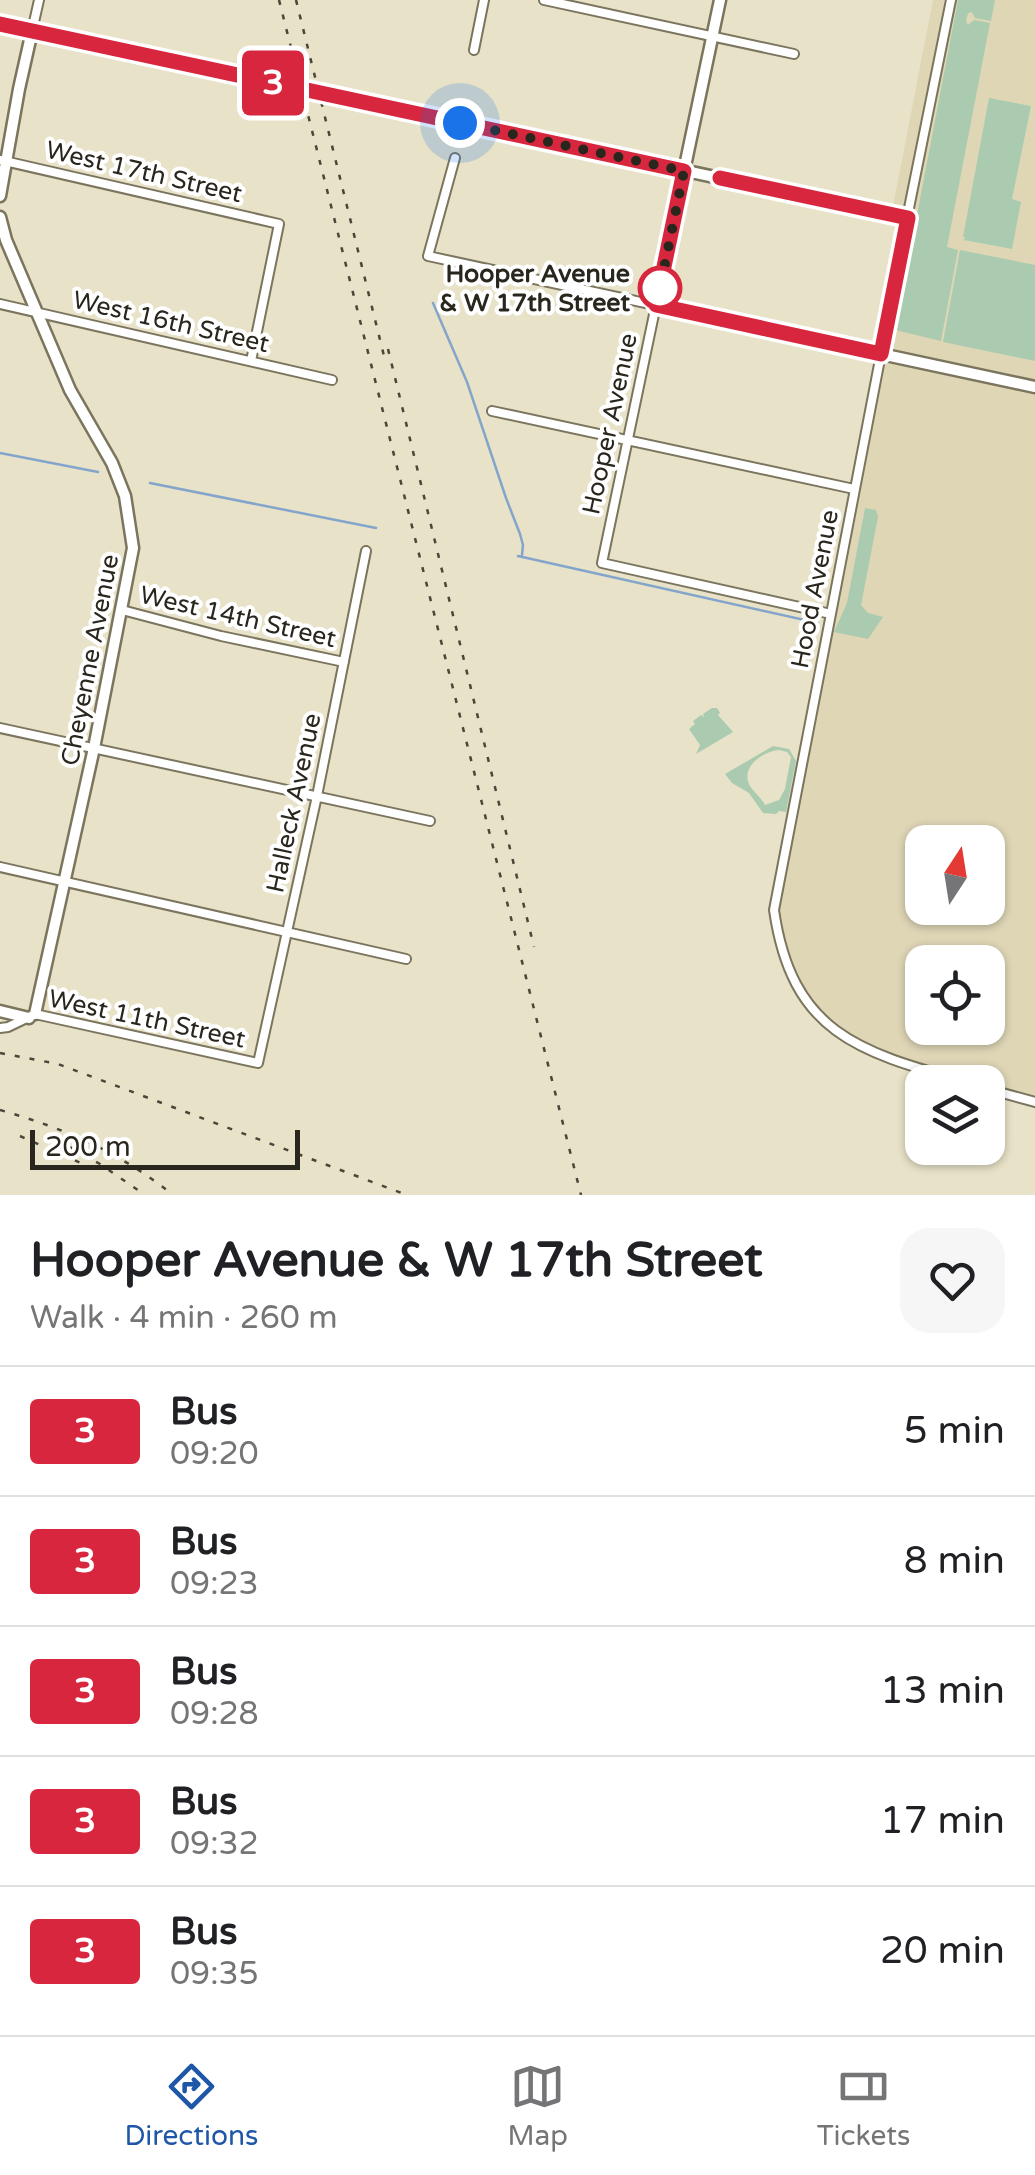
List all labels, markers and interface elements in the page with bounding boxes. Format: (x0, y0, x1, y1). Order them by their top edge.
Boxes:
line badge: 3 (240, 51, 306, 116)
text: 3 (262, 62, 284, 104)
your location (435, 98, 485, 148)
street label: West 17th Street (43, 135, 245, 209)
place label: Hooper Avenue & W 17th Street (439, 259, 630, 318)
marker: Hooper Avenue & W 17th Street (639, 267, 681, 309)
street label: West 16th Street (70, 285, 272, 359)
street label: Hooper Avenue (576, 331, 644, 517)
street label: Hood Avenue (785, 507, 845, 671)
street label: Cheyenne Avenue (55, 552, 125, 768)
street label: West 14th Street (137, 580, 339, 654)
street label: Halleck Avenue (260, 711, 328, 895)
north arrow (905, 825, 1005, 925)
map controls (905, 825, 1005, 1165)
button: locate (905, 945, 1005, 1045)
street label: West 11th Street (46, 983, 249, 1055)
button: layers (905, 1065, 1005, 1165)
scale bar (30, 1125, 300, 1170)
text: 200 m (45, 1130, 131, 1164)
button: heart (900, 1228, 1005, 1333)
text: Hooper Avenue & W 17th Street (30, 1232, 763, 1290)
text: Walk · 4 min · 260 m (30, 1299, 338, 1337)
text: Bus (170, 1389, 237, 1435)
text: 5 min (904, 1408, 1005, 1454)
text: 3 (74, 1410, 96, 1452)
text: 09:20 (170, 1435, 259, 1473)
text: Bus (170, 1519, 237, 1565)
text: 8 min (904, 1538, 1005, 1584)
text: 3 (74, 1540, 96, 1582)
text: 09:23 (170, 1565, 259, 1603)
text: Bus (170, 1649, 237, 1695)
text: 13 min (880, 1668, 1005, 1714)
text: 3 (74, 1670, 96, 1712)
text: 09:28 (170, 1695, 259, 1733)
text: Bus (170, 1779, 237, 1825)
text: 17 min (880, 1798, 1005, 1844)
text: 3 (74, 1800, 96, 1842)
text: 09:32 (170, 1825, 259, 1863)
text: Bus (170, 1909, 237, 1955)
text: 20 min (880, 1928, 1005, 1974)
text: 3 (74, 1930, 96, 1972)
text: 09:35 (170, 1955, 259, 1993)
tab: Directions (124, 2059, 258, 2153)
tab: Map (507, 2059, 568, 2153)
tab: Tickets (817, 2059, 910, 2153)

